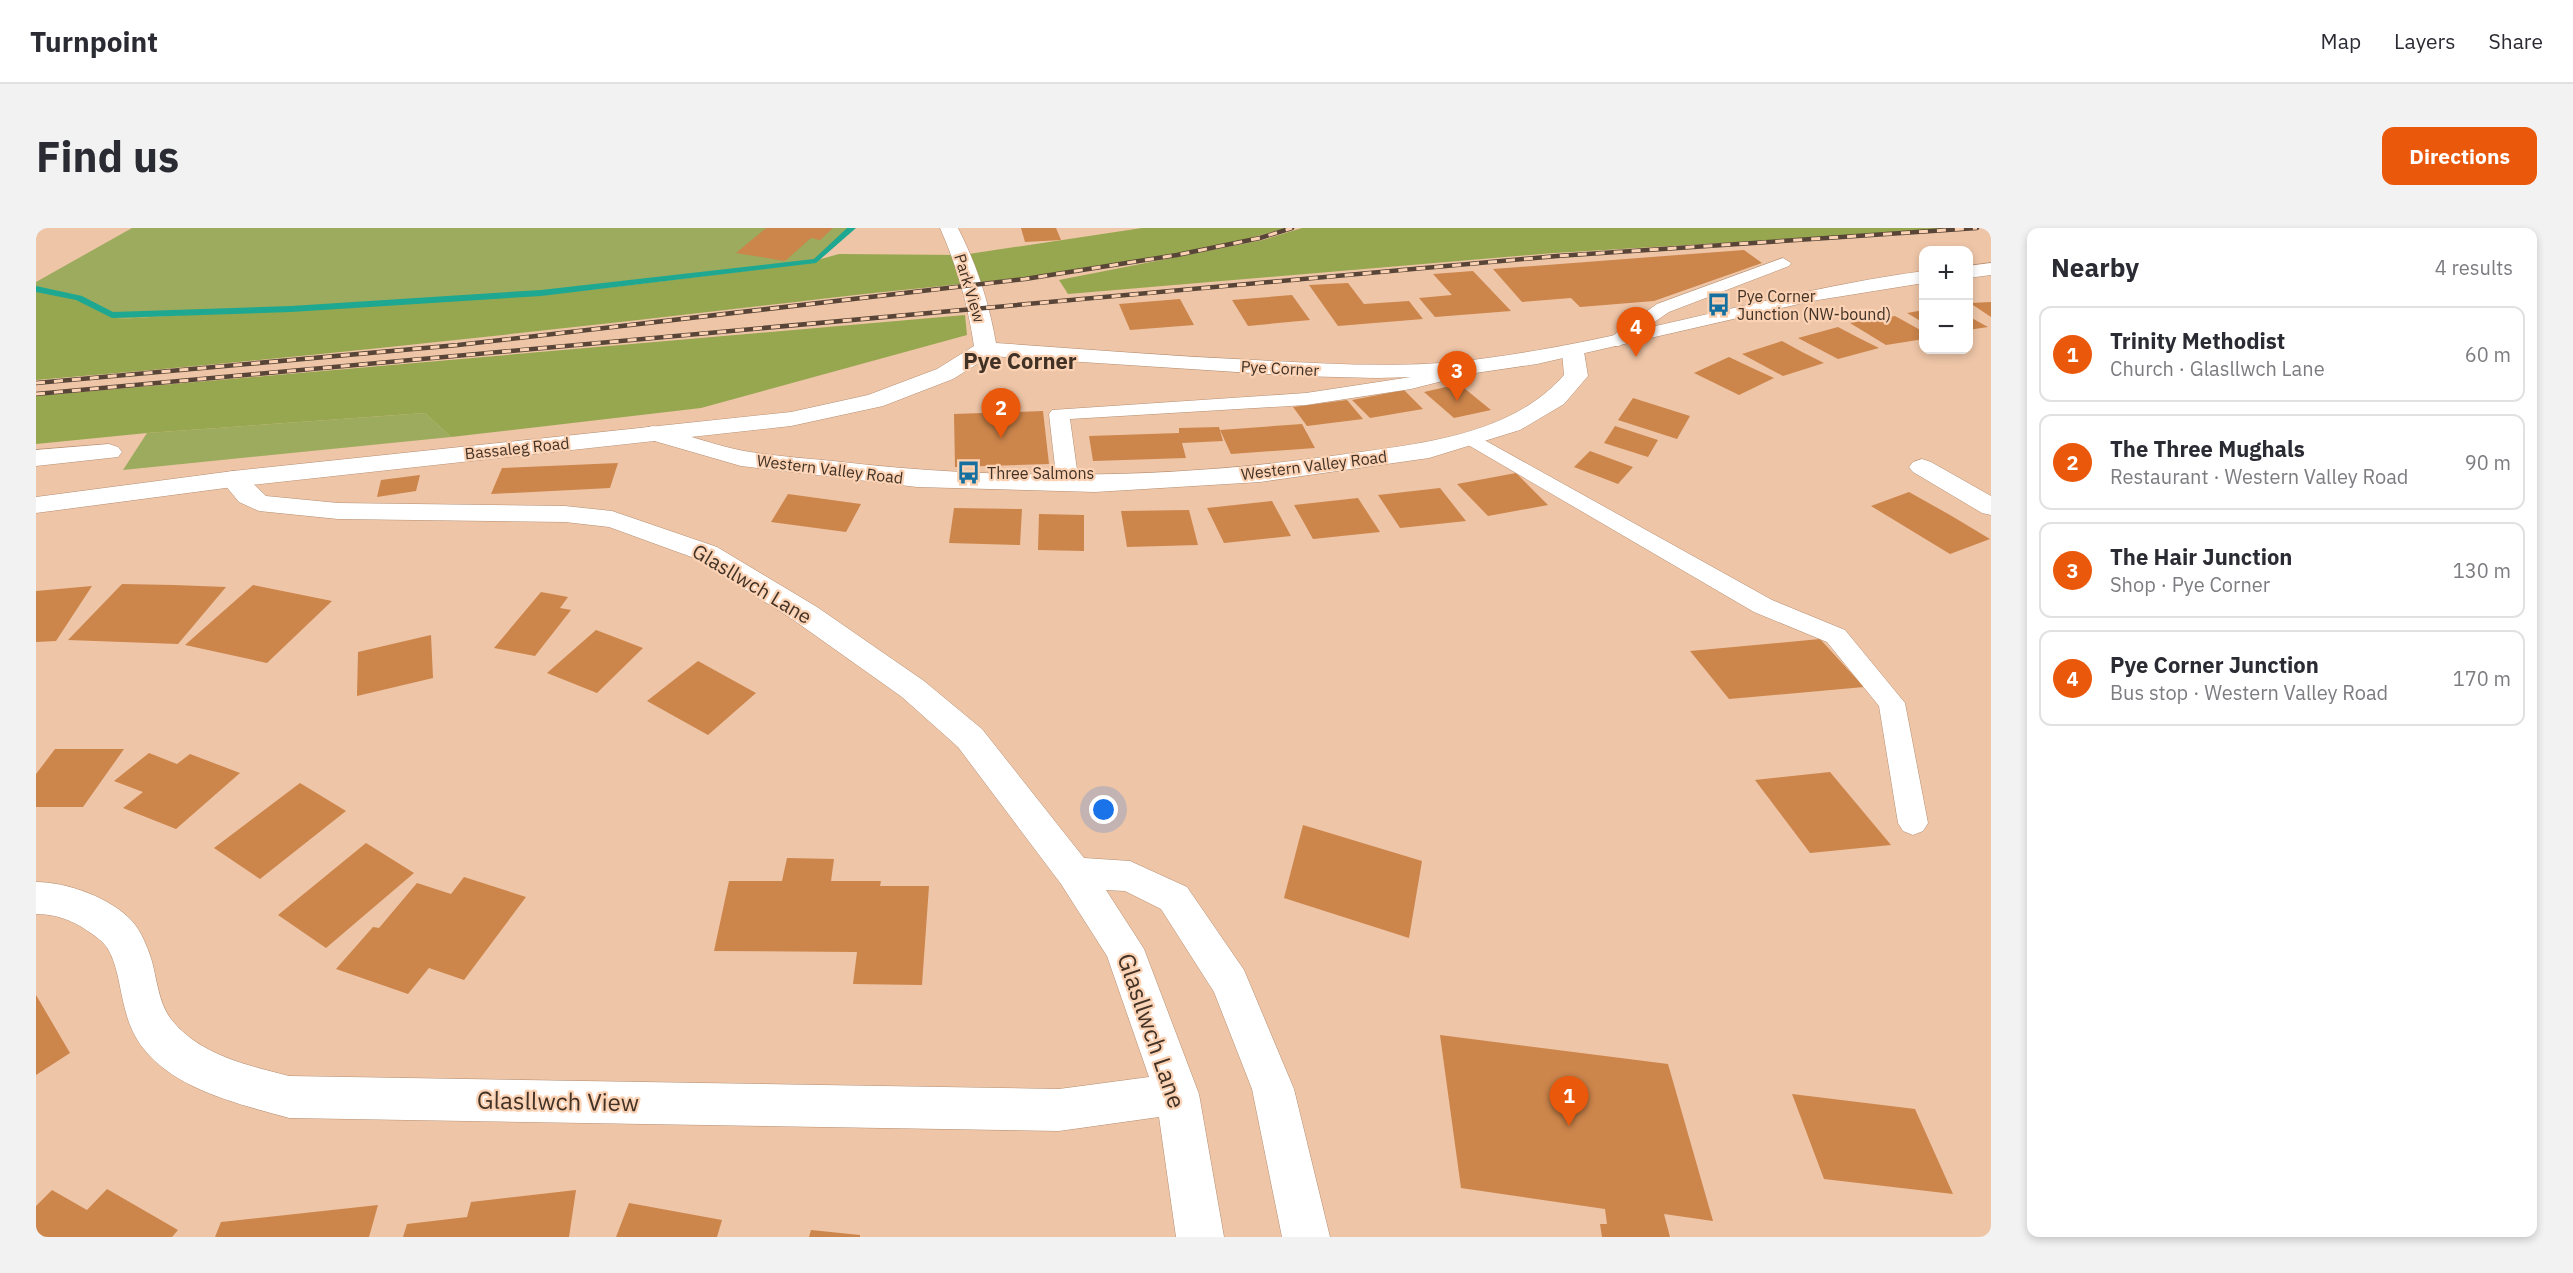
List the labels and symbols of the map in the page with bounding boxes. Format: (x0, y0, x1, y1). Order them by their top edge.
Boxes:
street label: Park View (950, 251, 990, 325)
place label: Pye Corner Junction (NW-bound) (1737, 286, 1891, 324)
bus stop icon: Pye Corner Junction (NW-bound) (1706, 292, 1732, 318)
pin: 4 (1616, 308, 1656, 357)
district label: Pye Corner (963, 346, 1077, 375)
pin: 3 (1438, 352, 1476, 401)
street label: Pye Corner (1240, 356, 1320, 380)
pin: 2 (982, 388, 1020, 438)
street label: Bassaleg Road (464, 433, 570, 463)
street label: Western Valley Road (1240, 446, 1388, 484)
street label: Western Valley Road (756, 450, 904, 488)
bus stop icon: Three Salmons (956, 460, 982, 486)
place label: Three Salmons (987, 463, 1094, 483)
street label: Glasllwch Lane (687, 537, 817, 630)
your location (1089, 795, 1118, 824)
street label: Glasllwch Lane (1110, 949, 1193, 1112)
pin: 1 (1550, 1076, 1588, 1126)
street label: Glasllwch View (477, 1084, 639, 1118)

